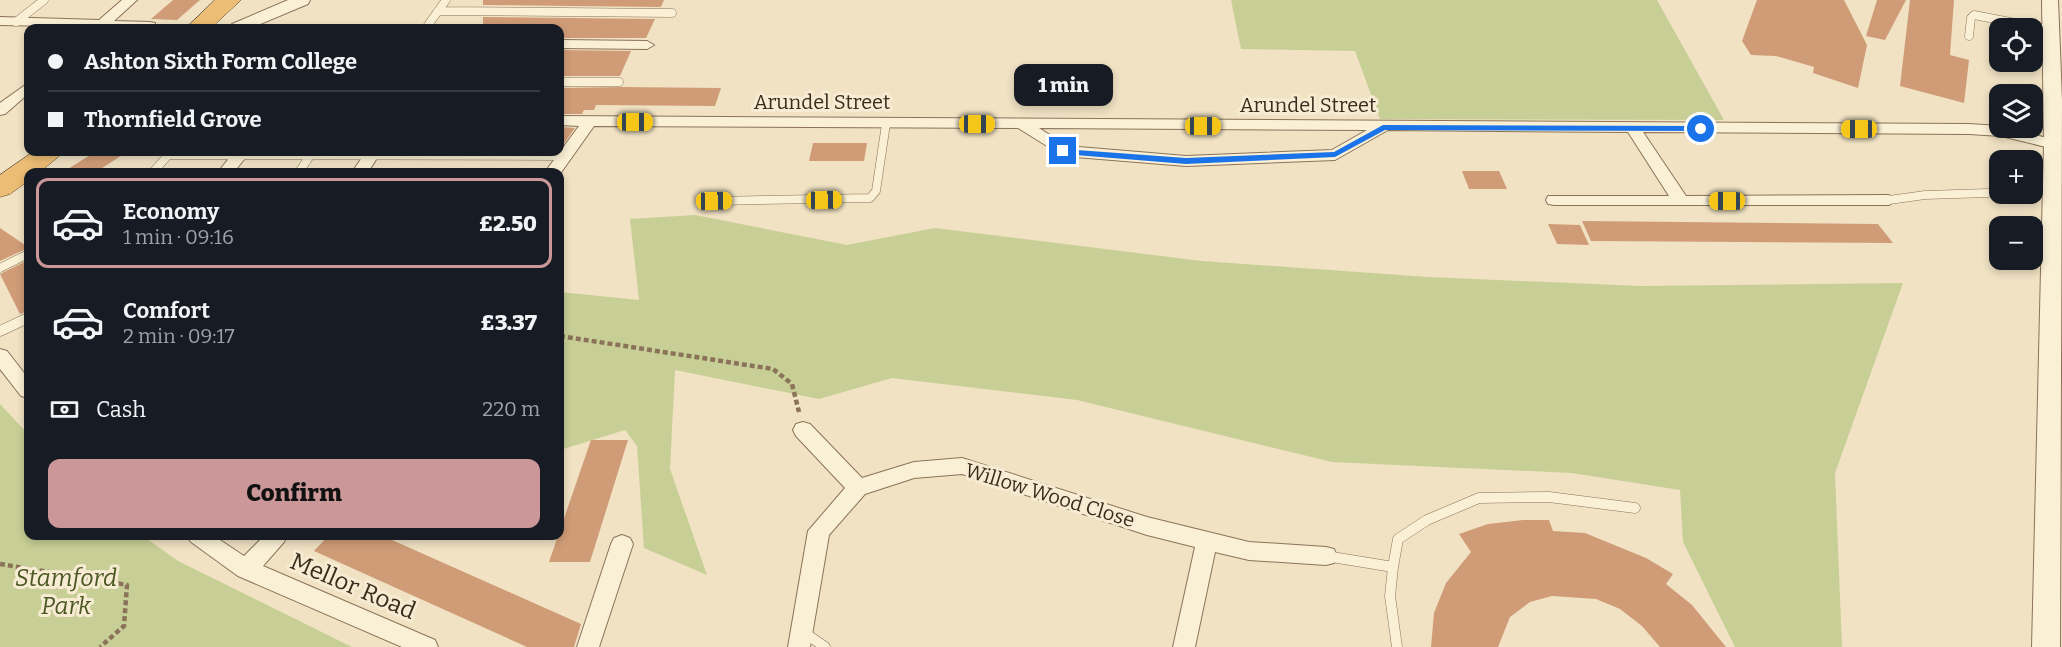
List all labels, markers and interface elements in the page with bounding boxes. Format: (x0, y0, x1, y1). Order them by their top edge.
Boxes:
map controls (1989, 18, 2043, 270)
button: locate (1989, 18, 2043, 72)
text: Ashton Sixth Form College (84, 48, 357, 75)
callout: 1 min (1014, 64, 1112, 106)
text: 1 min (1038, 73, 1089, 97)
button: layers (1989, 84, 2043, 138)
street label: Arundel Street (754, 90, 890, 114)
street label: Arundel Street (1240, 93, 1376, 117)
text: Thornfield Grove (84, 106, 262, 133)
car (617, 113, 653, 131)
car (959, 115, 995, 133)
route start (1687, 115, 1714, 142)
car (1185, 117, 1221, 135)
car (1841, 120, 1877, 138)
route end (1049, 137, 1076, 164)
button: + (1989, 150, 2043, 204)
car (806, 191, 842, 209)
car (696, 192, 732, 210)
car (1709, 192, 1745, 210)
icon: car (51, 196, 105, 250)
text: Economy (123, 198, 219, 225)
text: £2.50 (479, 210, 537, 237)
button: − (1989, 216, 2043, 270)
text: 1 min · 09:16 (123, 225, 234, 249)
icon: car (51, 295, 105, 349)
text: Comfort (123, 297, 210, 324)
text: £3.37 (481, 309, 537, 336)
text: 2 min · 09:17 (123, 324, 235, 348)
icon: cash (48, 393, 81, 426)
text: Cash (96, 396, 146, 423)
text: 220 m (482, 397, 540, 421)
street label: Willow Wood Close (962, 458, 1138, 532)
button: Confirm (48, 459, 540, 528)
street label: Mellor Road (286, 547, 420, 625)
park label: Stamford Park (15, 564, 117, 620)

